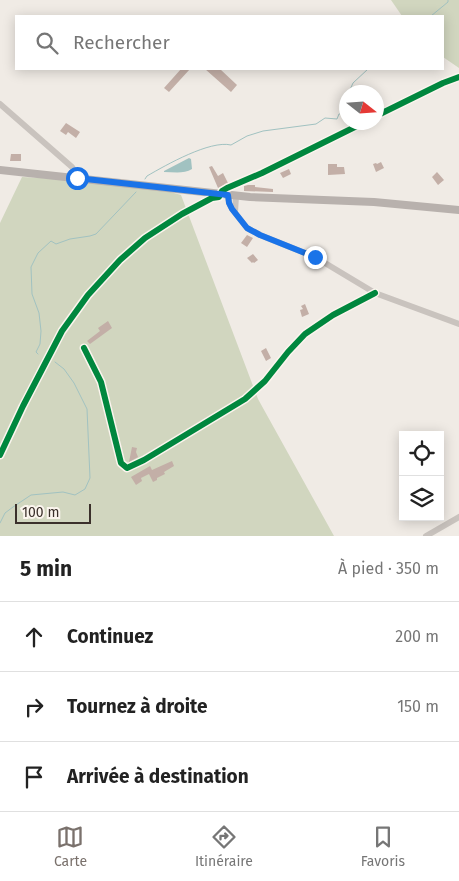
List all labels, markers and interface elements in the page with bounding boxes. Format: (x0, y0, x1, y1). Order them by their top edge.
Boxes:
search box (15, 15, 444, 70)
icon: search (33, 29, 61, 57)
text: Rechercher (73, 31, 170, 54)
north arrow (339, 85, 384, 130)
route start (66, 167, 89, 190)
route end (304, 246, 327, 269)
map controls (399, 431, 444, 521)
button: locate (399, 431, 444, 476)
button: layers (399, 476, 444, 521)
scale bar (15, 501, 91, 524)
text: 100 m (22, 504, 59, 521)
text: 5 min (20, 556, 72, 582)
text: À pied · 350 m (338, 559, 439, 578)
icon: ahead (20, 623, 48, 651)
text: Continuez (67, 625, 153, 648)
text: 200 m (395, 627, 439, 646)
icon: right (20, 693, 48, 721)
text: Tournez à droite (67, 695, 208, 718)
text: 150 m (397, 697, 439, 716)
icon: arrive (20, 763, 48, 791)
text: Arrivée à destination (67, 765, 249, 788)
tab: Carte (54, 823, 87, 870)
tab: Itinéraire (195, 823, 253, 870)
tab: Favoris (361, 823, 405, 870)

